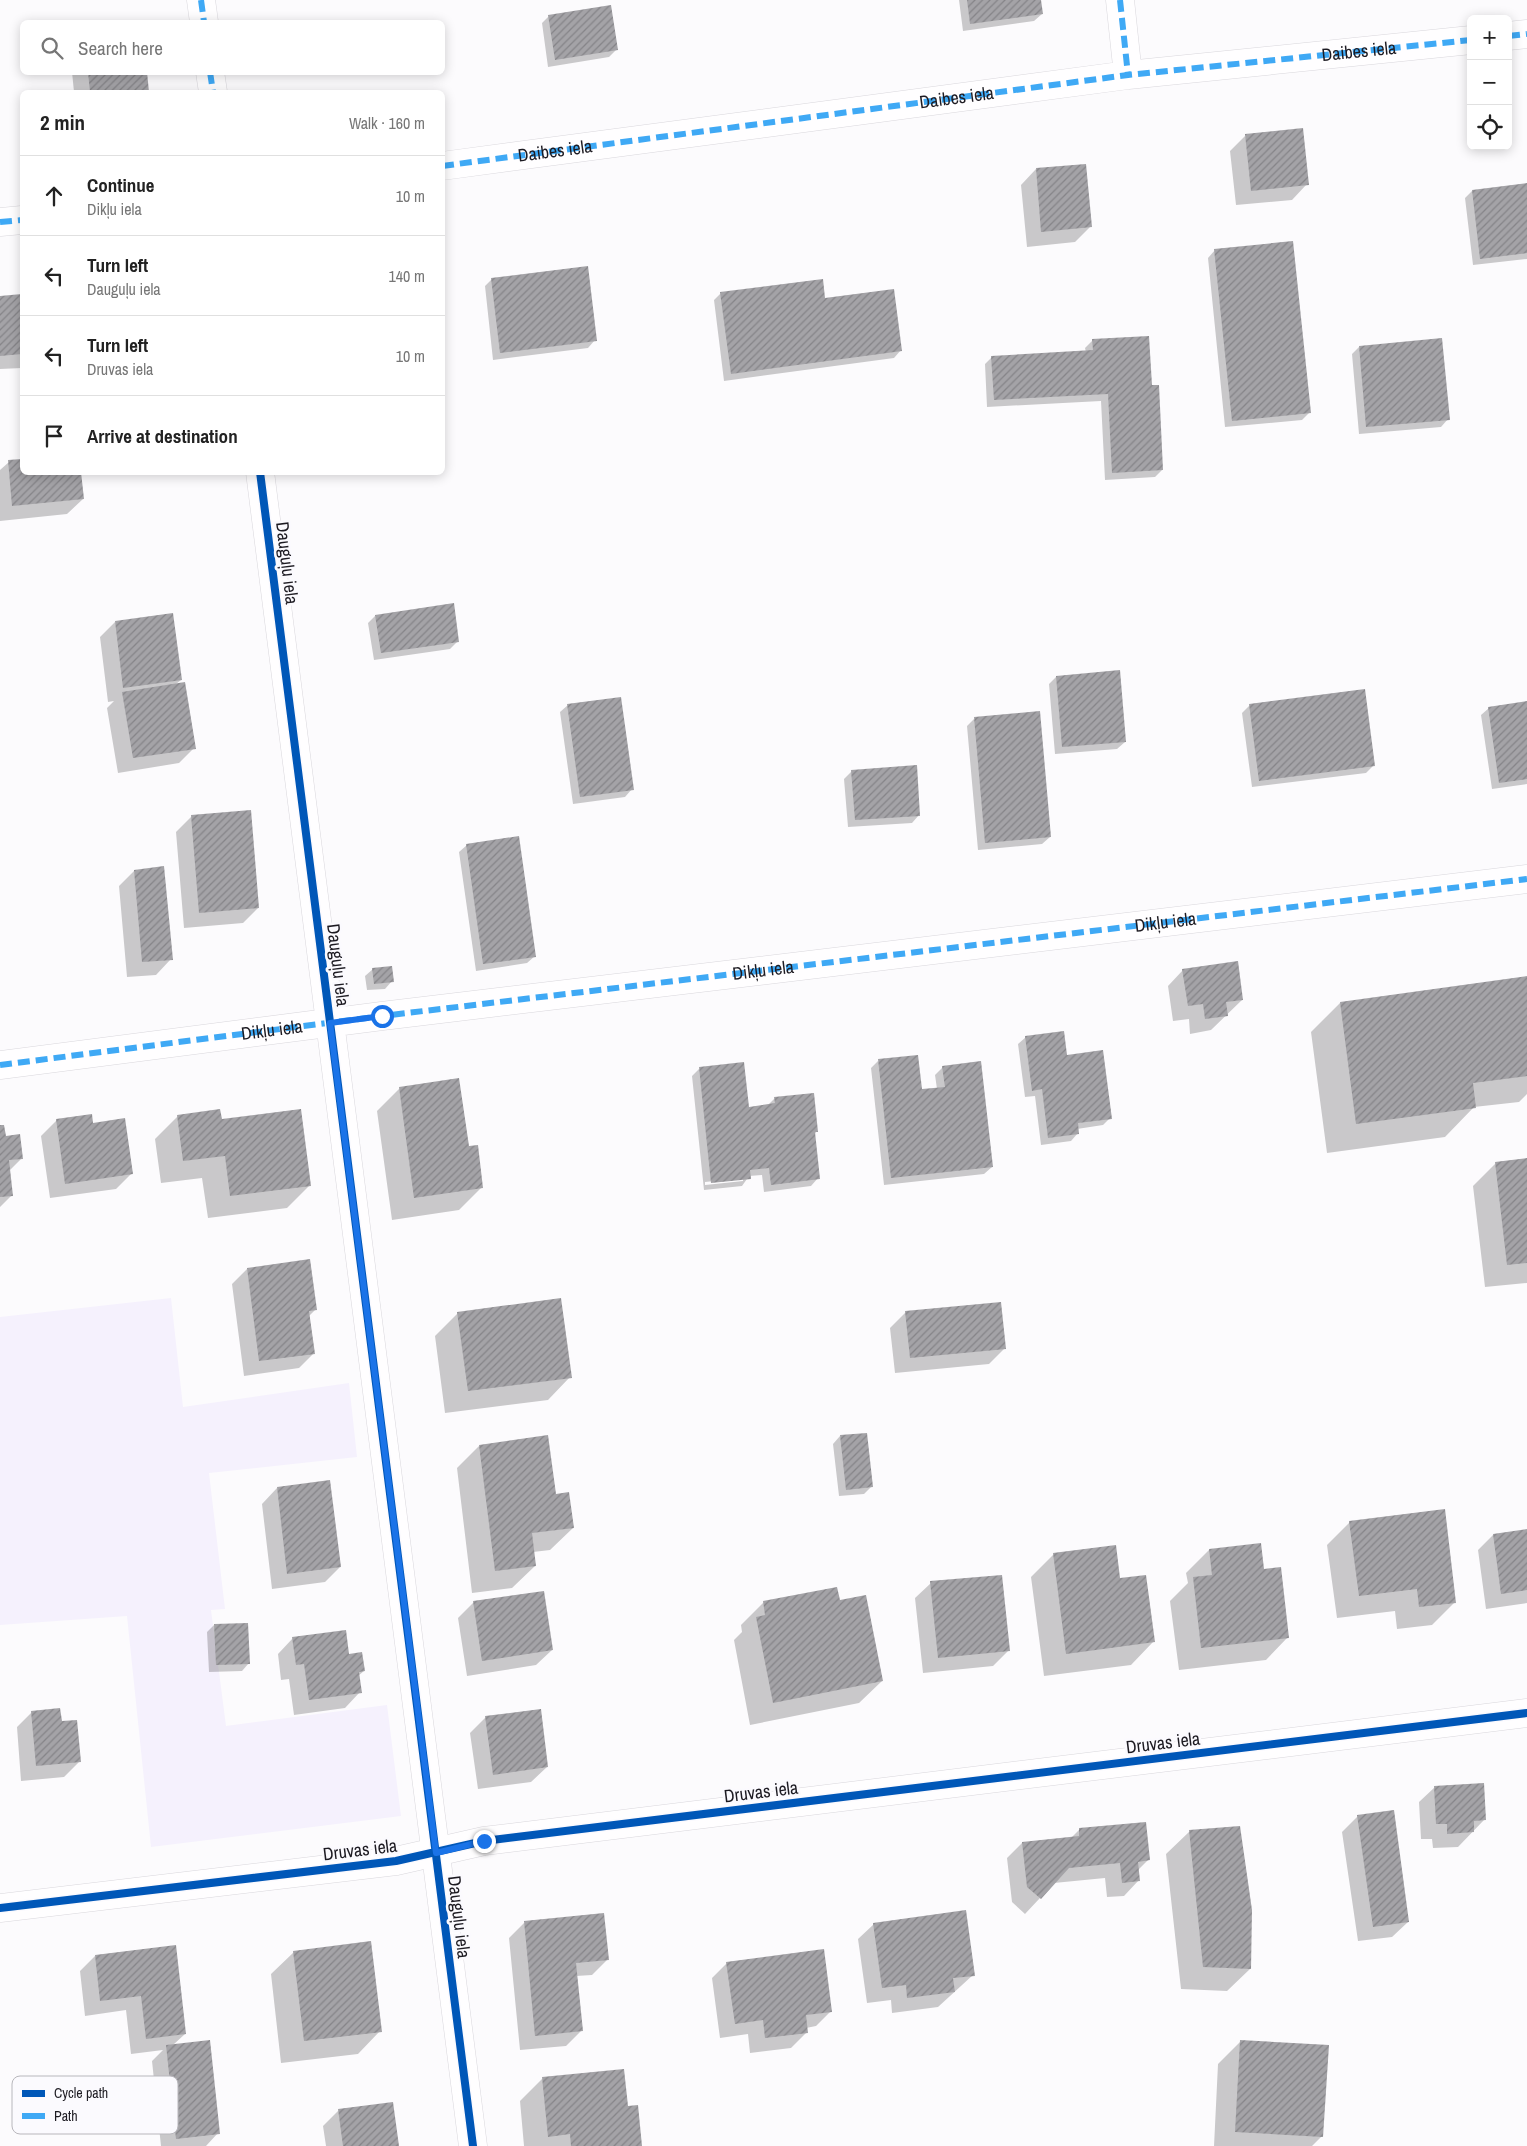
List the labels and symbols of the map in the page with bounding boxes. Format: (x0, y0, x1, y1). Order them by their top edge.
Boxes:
street label: Daibes iela (1320, 35, 1397, 67)
street label: Daibes iela (918, 80, 995, 115)
street label: Daibes iela (516, 133, 594, 168)
street label: Dauguļu iela (270, 520, 305, 606)
street label: Dikļu iela (1133, 906, 1197, 938)
street label: Dauguļu iela (321, 922, 356, 1008)
street label: Dikļu iela (731, 954, 795, 986)
route start (371, 1005, 394, 1028)
street label: Dikļu iela (240, 1013, 304, 1046)
street label: Druvas iela (1124, 1726, 1202, 1759)
street label: Druvas iela (722, 1775, 800, 1808)
route end (473, 1830, 496, 1853)
street label: Druvas iela (321, 1833, 399, 1866)
street label: Dauguļu iela (442, 1874, 477, 1960)
legend (12, 2076, 178, 2134)
text: Cycle path (54, 2084, 108, 2102)
text: Path (54, 2107, 78, 2125)

